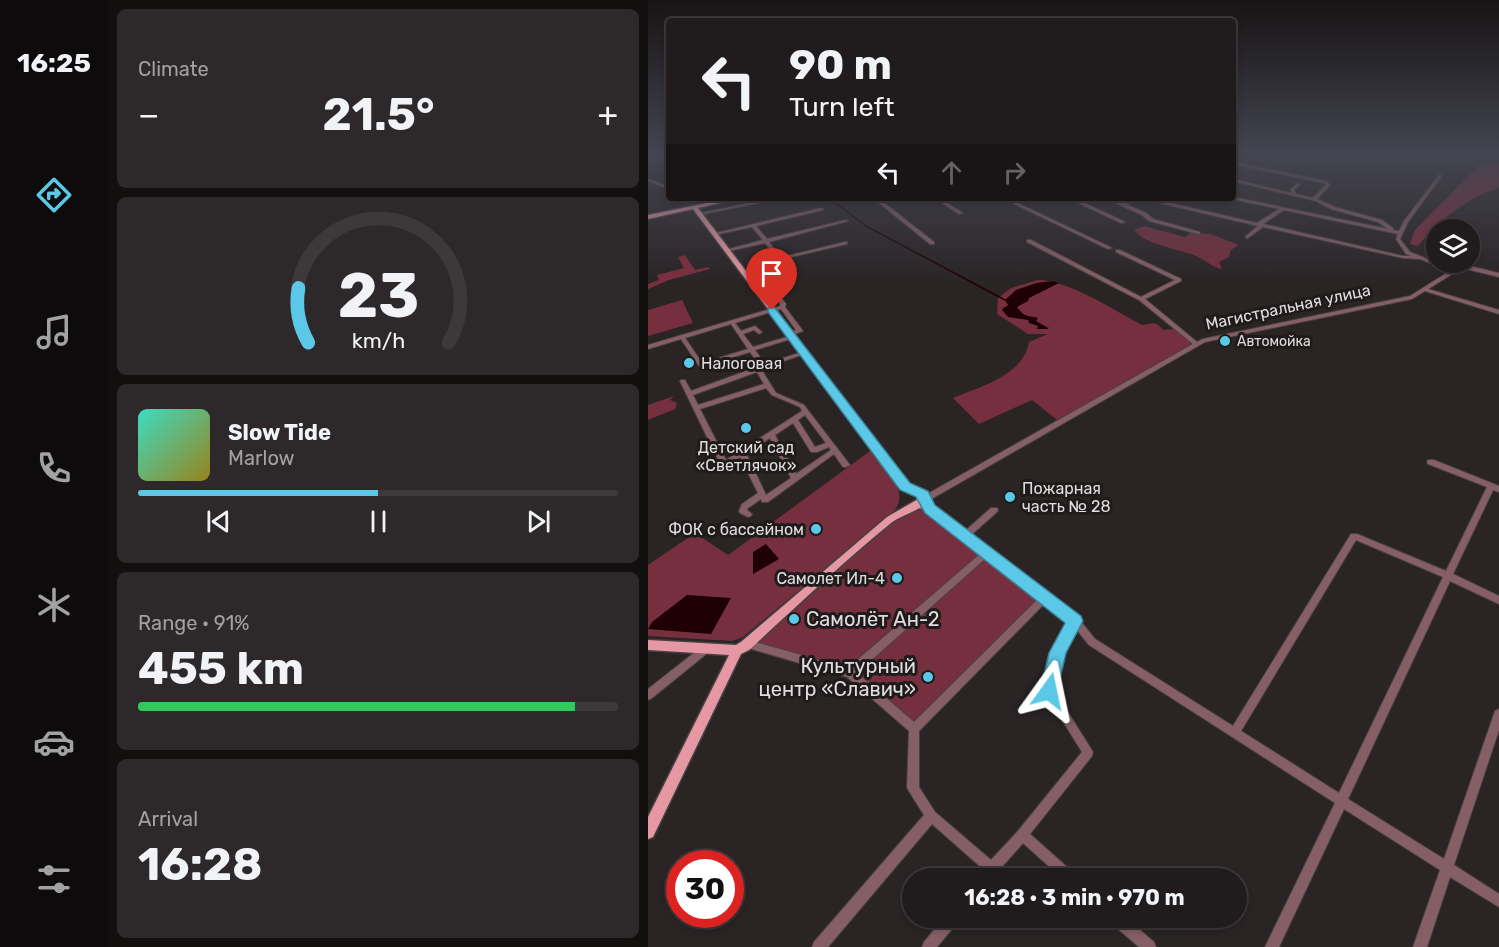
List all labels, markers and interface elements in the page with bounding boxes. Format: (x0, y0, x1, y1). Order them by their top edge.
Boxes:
text: 90 m (789, 40, 892, 90)
icon: left (690, 42, 768, 120)
text: 16:25 (17, 47, 91, 79)
text: Climate (138, 57, 209, 81)
text: 21.5° (322, 88, 434, 141)
text: Turn left (789, 91, 894, 123)
text: − (138, 95, 159, 134)
text: + (597, 95, 618, 134)
icon: left (872, 156, 905, 189)
icon: ahead (935, 156, 968, 189)
icon: right (998, 156, 1031, 189)
icon: directions (33, 174, 75, 216)
map controls (1426, 219, 1480, 273)
button: layers (1426, 219, 1480, 273)
pin (746, 248, 797, 310)
icon: arrive (755, 257, 788, 290)
text: 23 (337, 259, 419, 333)
street label: Магистральная улица (1204, 280, 1372, 334)
icon: music (33, 311, 75, 353)
text: km/h (351, 328, 405, 353)
place label: Автомойка (1237, 333, 1311, 350)
marker: Автомойка (1218, 334, 1232, 348)
place label: Налоговая (701, 354, 782, 373)
marker: Налоговая (682, 356, 696, 370)
text: Slow Tide (228, 419, 331, 446)
marker: Детский сад «Светлячок» (739, 421, 753, 435)
place label: Детский сад «Светлячок» (696, 438, 797, 475)
text: Marlow (228, 446, 295, 470)
icon: phone (33, 447, 75, 489)
place label: Пожарная часть № 28 (1022, 479, 1111, 516)
marker: Пожарная часть № 28 (1003, 490, 1017, 504)
icon: previous (202, 505, 235, 538)
icon: pause (362, 505, 395, 538)
icon: next (522, 505, 555, 538)
place label: ФОК с бассейном (668, 520, 804, 539)
marker: ФОК с бассейном (809, 522, 823, 536)
place label: Самолет Ил-4 (776, 569, 885, 588)
marker: Самолет Ил-4 (890, 571, 904, 585)
icon: climate (33, 584, 75, 626)
place label: Самолёт Ан-2 (806, 607, 939, 631)
text: Range · 91% (138, 611, 249, 635)
marker: Самолёт Ан-2 (787, 612, 801, 626)
text: 455 km (138, 642, 304, 695)
place label: Культурный центр «Славич» (759, 654, 916, 701)
position arrow (1017, 659, 1081, 723)
marker: Культурный центр «Славич» (921, 670, 935, 684)
icon: car (33, 721, 75, 763)
text: Arrival (138, 807, 198, 831)
text: 16:28 (138, 838, 263, 891)
speed limit sign: 30 (666, 850, 744, 928)
icon: filters (33, 858, 75, 900)
text: 16:28 · 3 min · 970 m (964, 884, 1185, 911)

